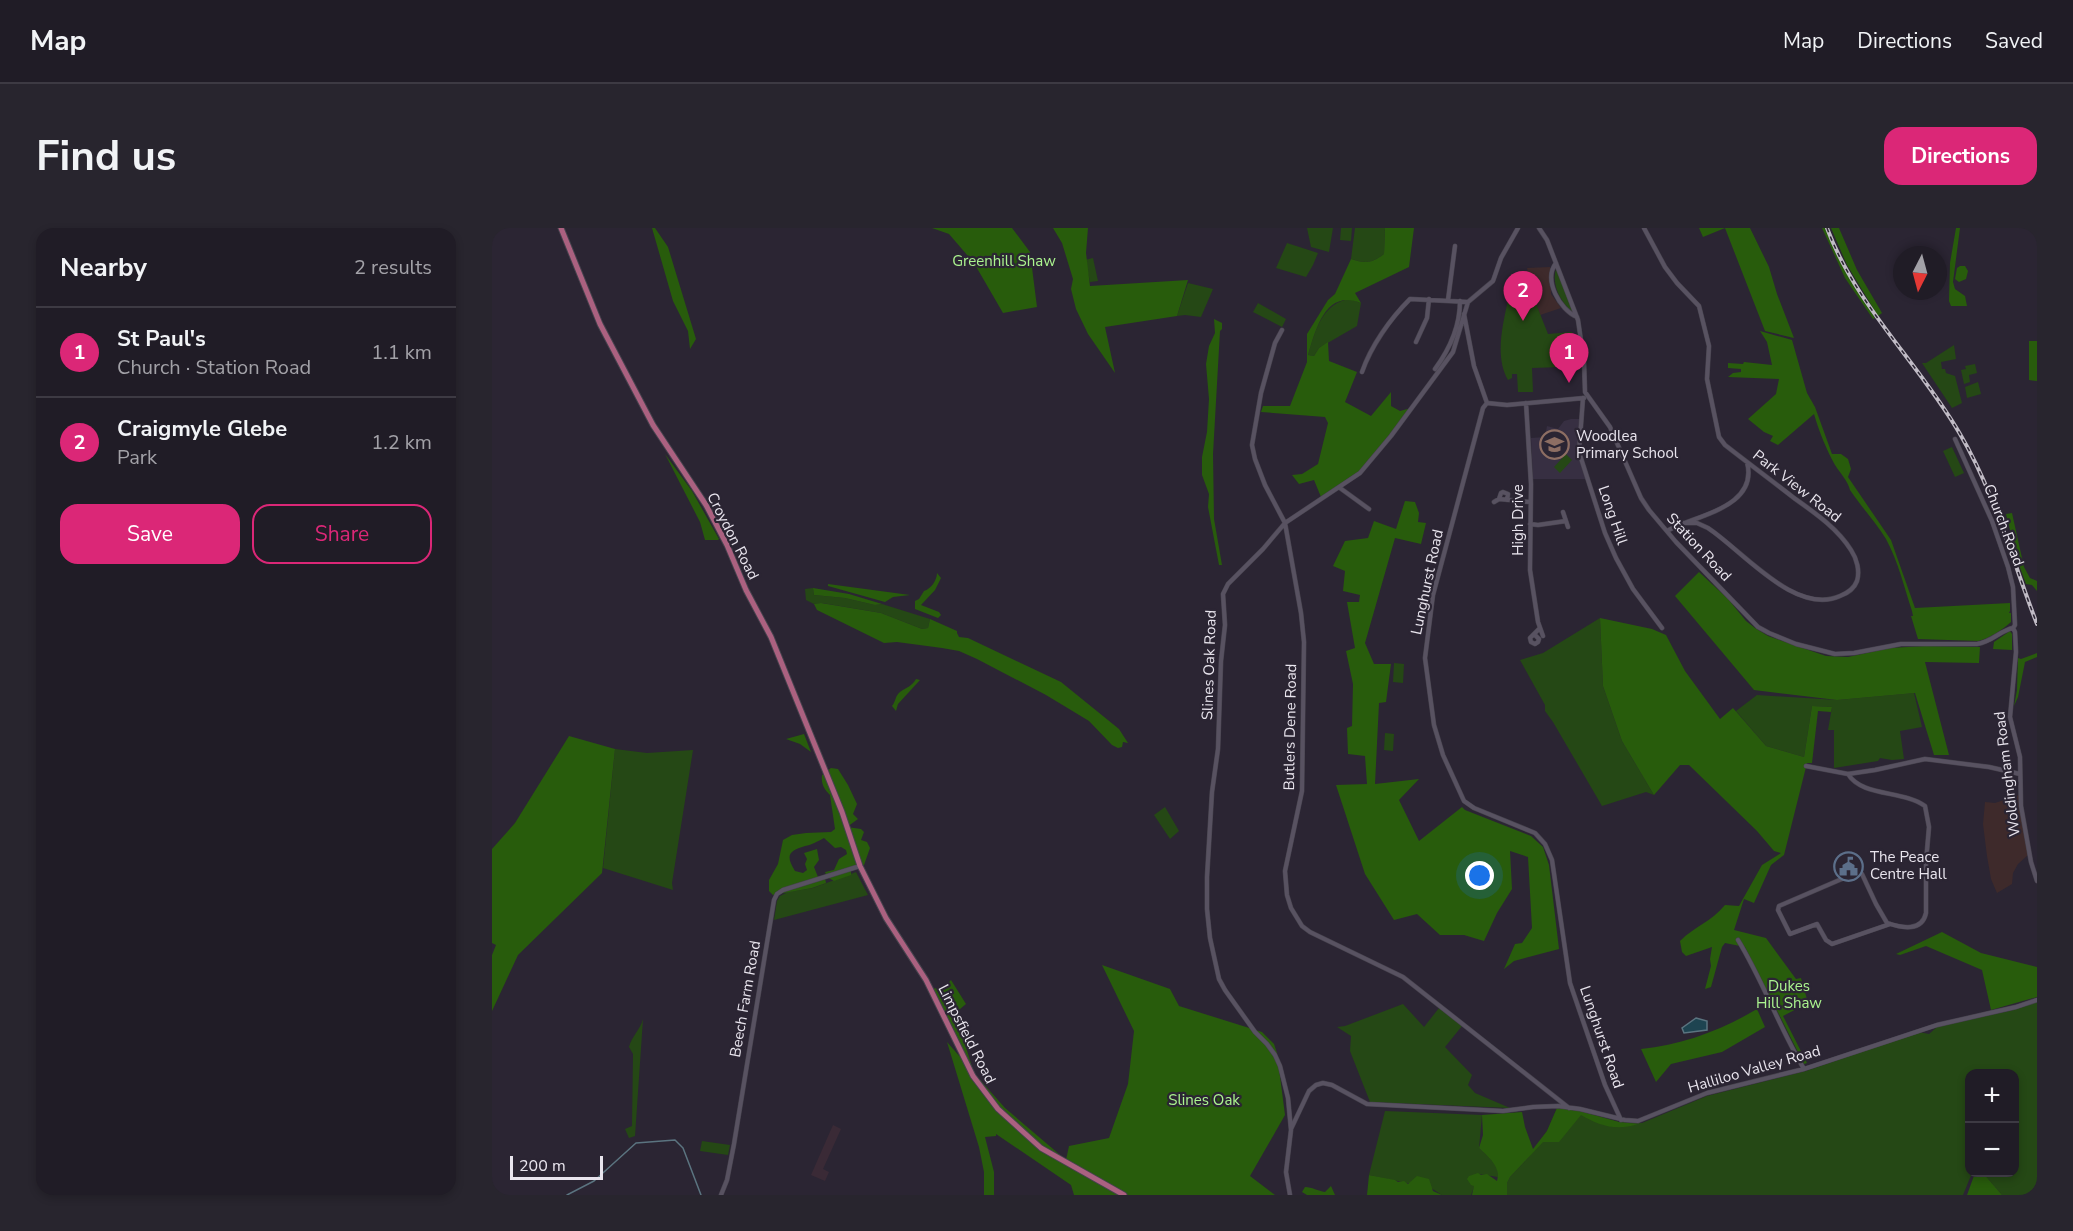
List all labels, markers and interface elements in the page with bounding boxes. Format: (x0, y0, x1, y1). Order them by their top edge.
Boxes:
text: Map (30, 22, 86, 60)
text: Map (1783, 27, 1824, 55)
text: Directions (1857, 27, 1952, 55)
text: Saved (1985, 27, 2043, 55)
button: Directions (1884, 127, 2037, 185)
text: Find us (36, 128, 176, 185)
north arrow (1893, 246, 1947, 300)
text: Nearby (60, 250, 147, 285)
park label: Greenhill Shaw (952, 251, 1056, 271)
text: 2 results (354, 254, 432, 281)
pin: 2 (1504, 272, 1542, 321)
text: St Paul's (117, 324, 206, 354)
pin: 1 (1550, 334, 1588, 383)
text: 1 (74, 339, 86, 366)
text: 1.1 km (371, 339, 432, 366)
text: Church · Station Road (117, 354, 311, 381)
text: Craigmyle Glebe (117, 414, 287, 444)
place label: Woodlea Primary School (1576, 426, 1679, 463)
text: 2 (74, 429, 86, 456)
text: 1.2 km (371, 429, 432, 456)
school or university icon: Woodlea Primary School (1539, 429, 1571, 461)
text: Park (117, 444, 157, 471)
street label: Park View Road (1749, 445, 1845, 527)
street label: Church Road (1979, 481, 2029, 569)
street label: Long Hill (1594, 483, 1633, 548)
street label: High Drive (1508, 484, 1528, 556)
street label: Croydon Road (702, 489, 764, 583)
button: Save (60, 504, 240, 564)
button: Share (252, 504, 432, 564)
street label: Station Road (1662, 508, 1736, 586)
street label: Lunghurst Road (1406, 528, 1448, 636)
street label: Slines Oak Road (1197, 609, 1221, 721)
street label: Butlers Dene Road (1279, 663, 1301, 791)
street label: Woldingham Road (1989, 710, 2025, 838)
place label: The Peace Centre Hall (1870, 847, 1947, 884)
public building icon: The Peace Centre Hall (1833, 850, 1865, 882)
your location (1465, 861, 1494, 890)
street label: Beech Farm Road (725, 939, 765, 1059)
park label: Dukes Hill Shaw (1756, 976, 1822, 1013)
street label: Limpsfield Road (933, 981, 1001, 1087)
street label: Lunghurst Road (1575, 983, 1629, 1091)
street label: Halliloo Valley Road (1685, 1040, 1823, 1098)
map controls (1965, 1069, 2019, 1177)
button: + (1965, 1069, 2019, 1123)
park label: Slines Oak (1168, 1090, 1240, 1110)
button: − (1965, 1123, 2019, 1177)
scale bar (510, 1153, 603, 1180)
text: 200 m (519, 1155, 566, 1177)

